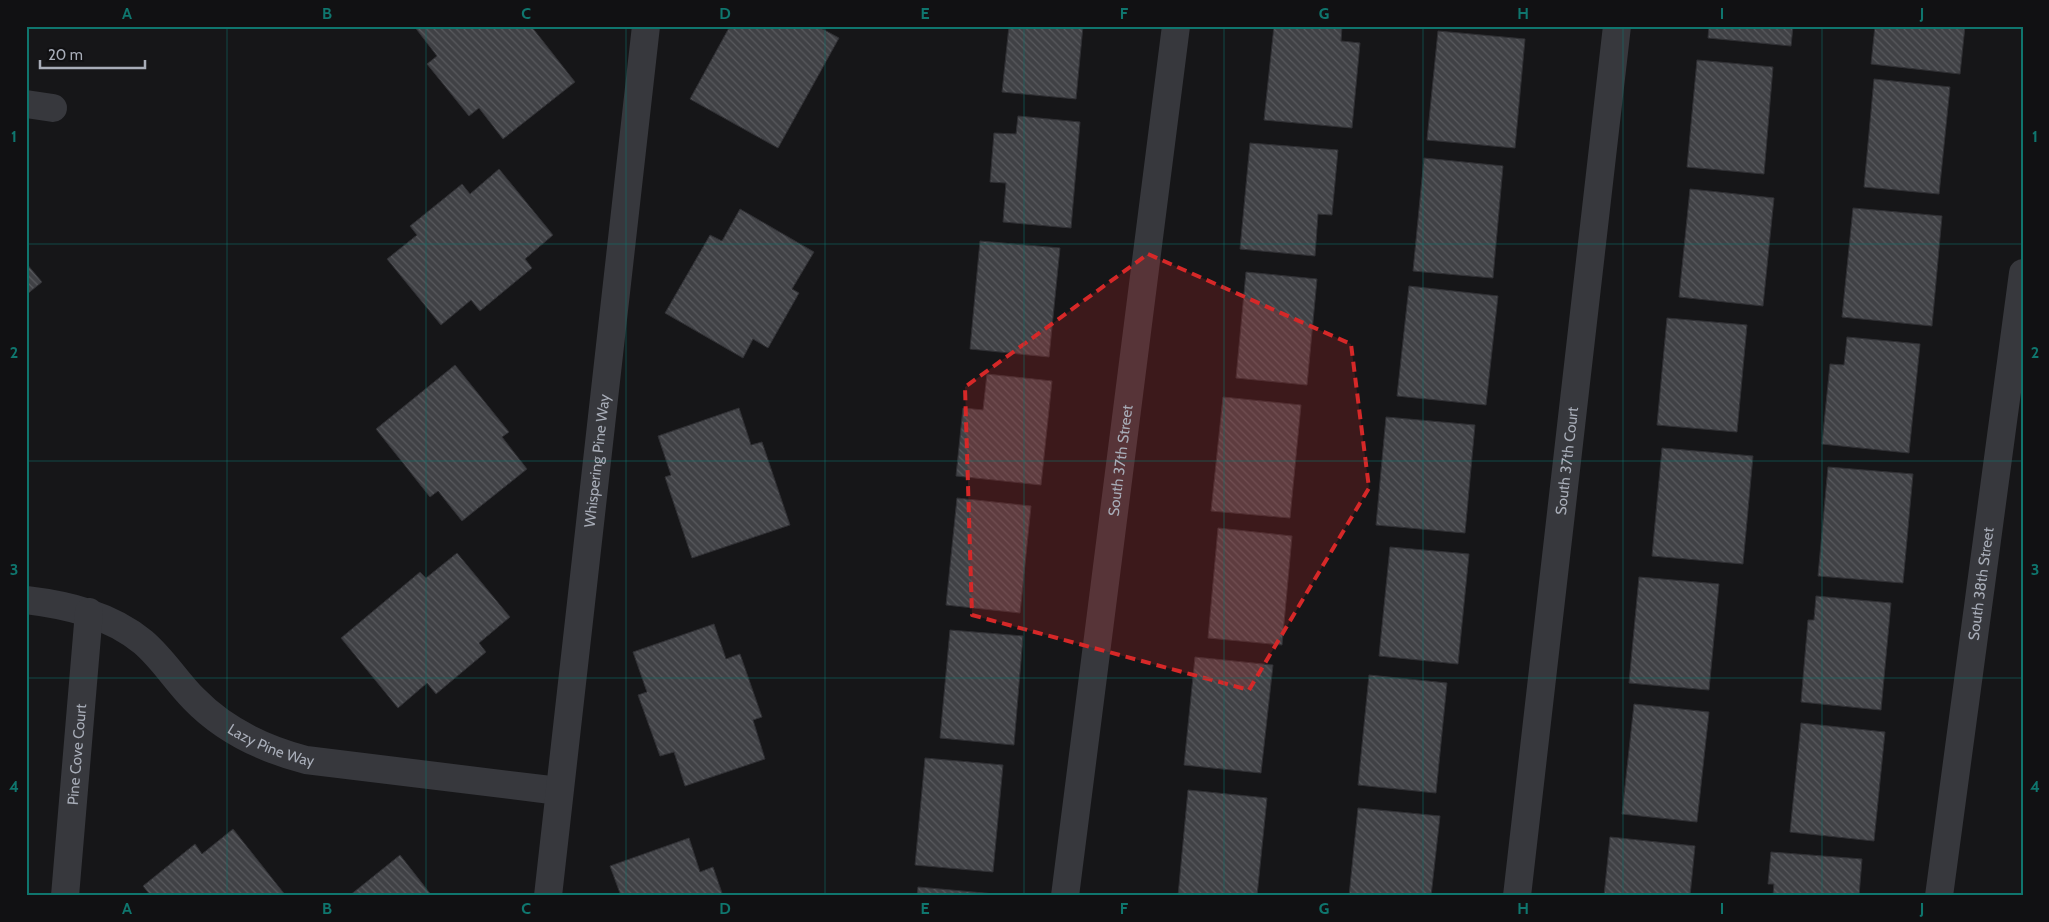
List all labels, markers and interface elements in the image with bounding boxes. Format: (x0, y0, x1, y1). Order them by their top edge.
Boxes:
text: A (122, 4, 132, 23)
text: B (322, 4, 332, 23)
text: C (521, 4, 531, 23)
text: D (719, 4, 731, 23)
text: E (920, 4, 930, 23)
text: F (1120, 4, 1129, 23)
text: G (1319, 4, 1329, 23)
text: H (1517, 4, 1529, 23)
text: I (1720, 4, 1724, 23)
text: J (1919, 4, 1924, 23)
scale bar (40, 38, 145, 70)
text: 20 m (48, 46, 83, 64)
text: 1 (11, 127, 17, 146)
text: 1 (2032, 127, 2038, 146)
text: 2 (10, 343, 18, 362)
text: 2 (2031, 343, 2039, 362)
street label: Whispering Pine Way (581, 393, 614, 528)
street label: South 37th Street (1105, 404, 1137, 517)
street label: South 37th Court (1552, 406, 1582, 516)
street label: South 38th Street (1965, 526, 1998, 641)
text: 3 (10, 560, 18, 579)
text: 3 (2031, 560, 2039, 579)
street label: Pine Cove Court (64, 703, 90, 806)
street label: Lazy Pine Way (224, 720, 316, 770)
text: 4 (9, 777, 19, 796)
text: 4 (2030, 777, 2040, 796)
text: A (122, 899, 132, 918)
text: B (322, 899, 332, 918)
text: C (521, 899, 531, 918)
text: D (719, 899, 731, 918)
text: E (920, 899, 930, 918)
text: F (1120, 899, 1129, 918)
text: G (1319, 899, 1329, 918)
text: H (1517, 899, 1529, 918)
text: I (1720, 899, 1724, 918)
text: J (1919, 899, 1924, 918)

